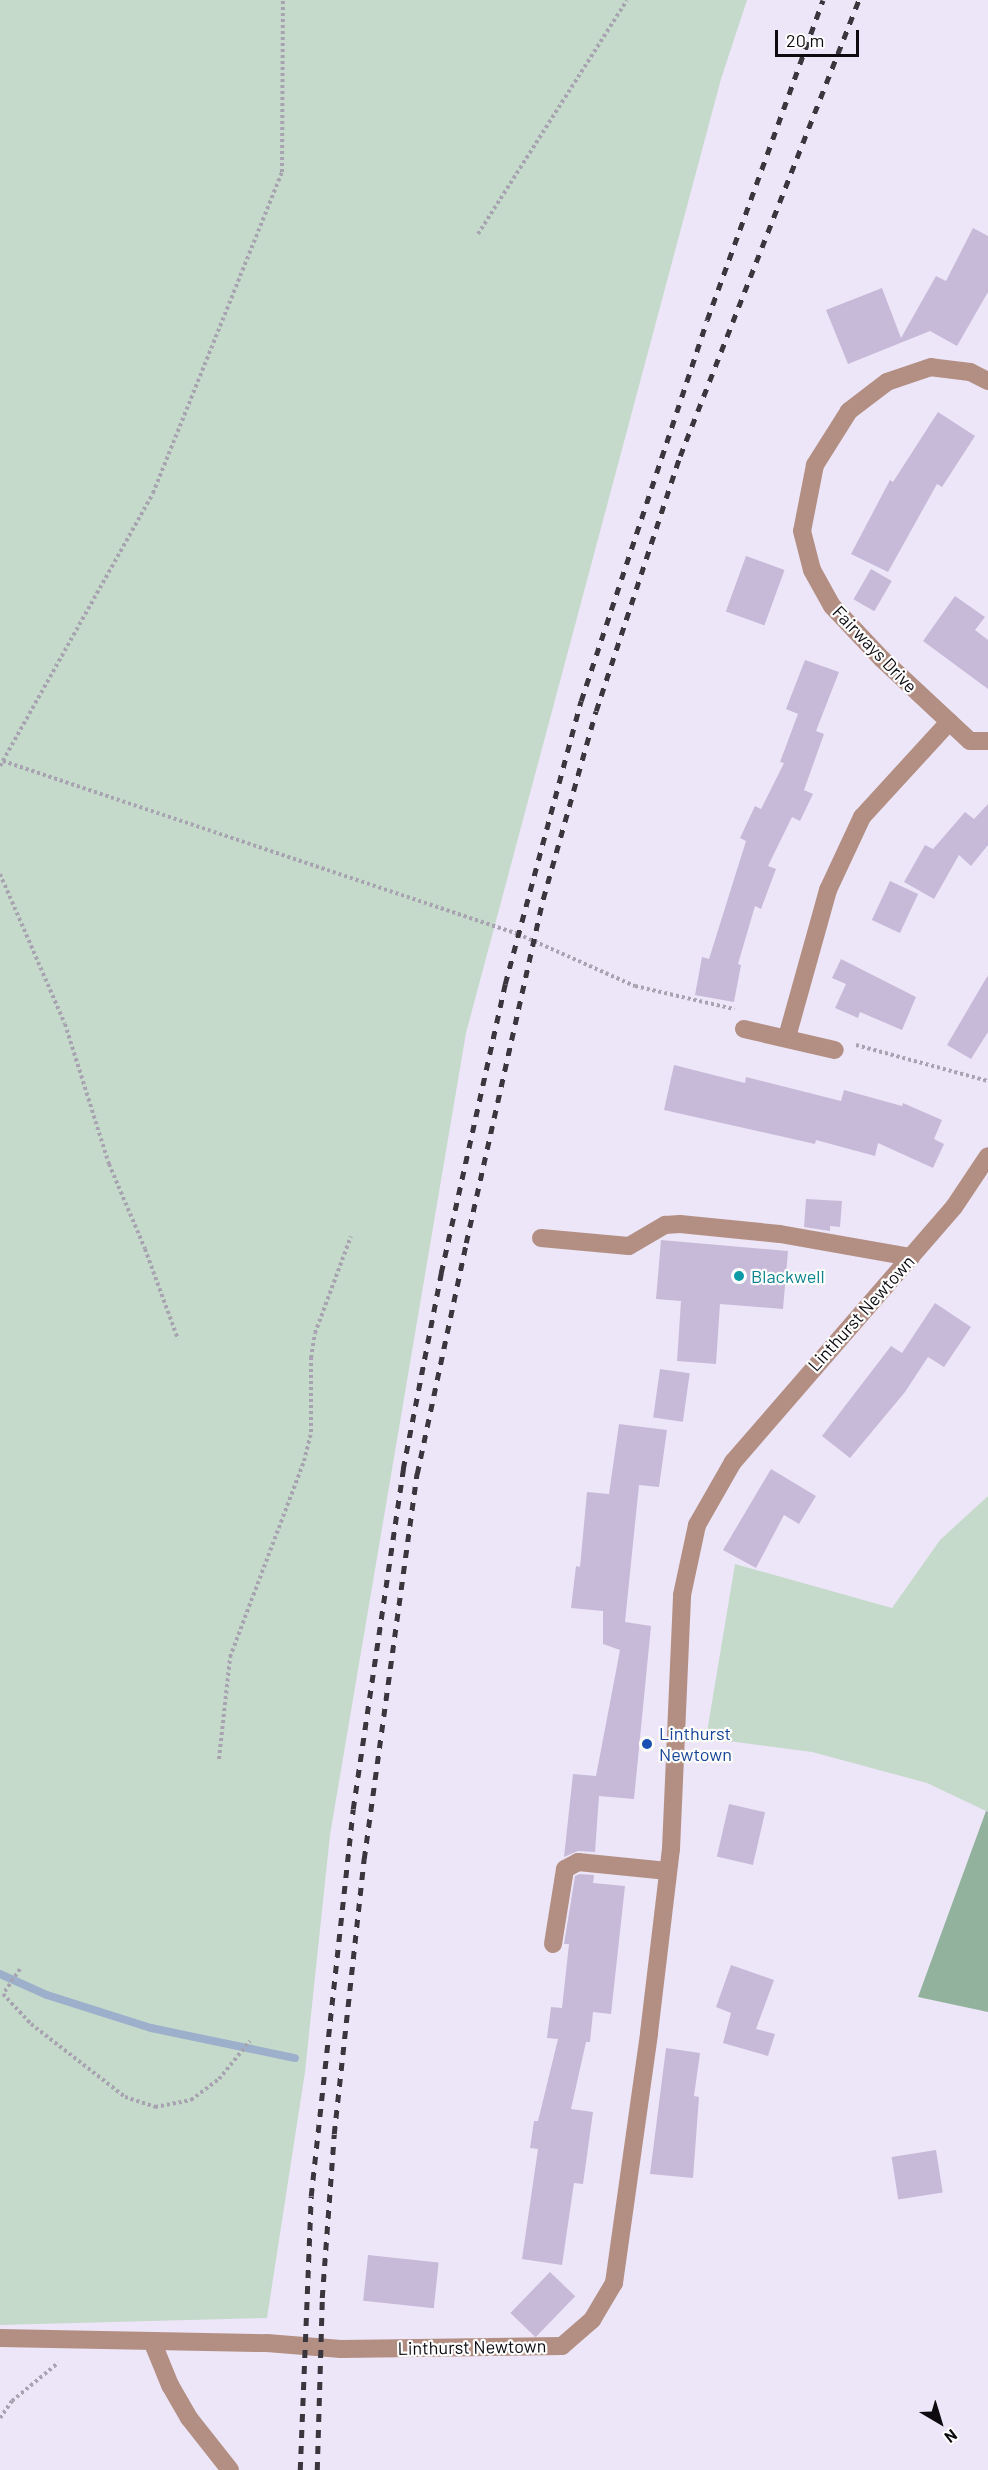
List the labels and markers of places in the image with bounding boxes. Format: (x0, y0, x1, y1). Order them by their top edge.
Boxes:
place label: Blackwell (751, 1265, 825, 1287)
marker: Blackwell (732, 1269, 746, 1283)
place label: Linthurst Newtown (659, 1723, 732, 1766)
marker: Linthurst Newtown (640, 1737, 654, 1751)

